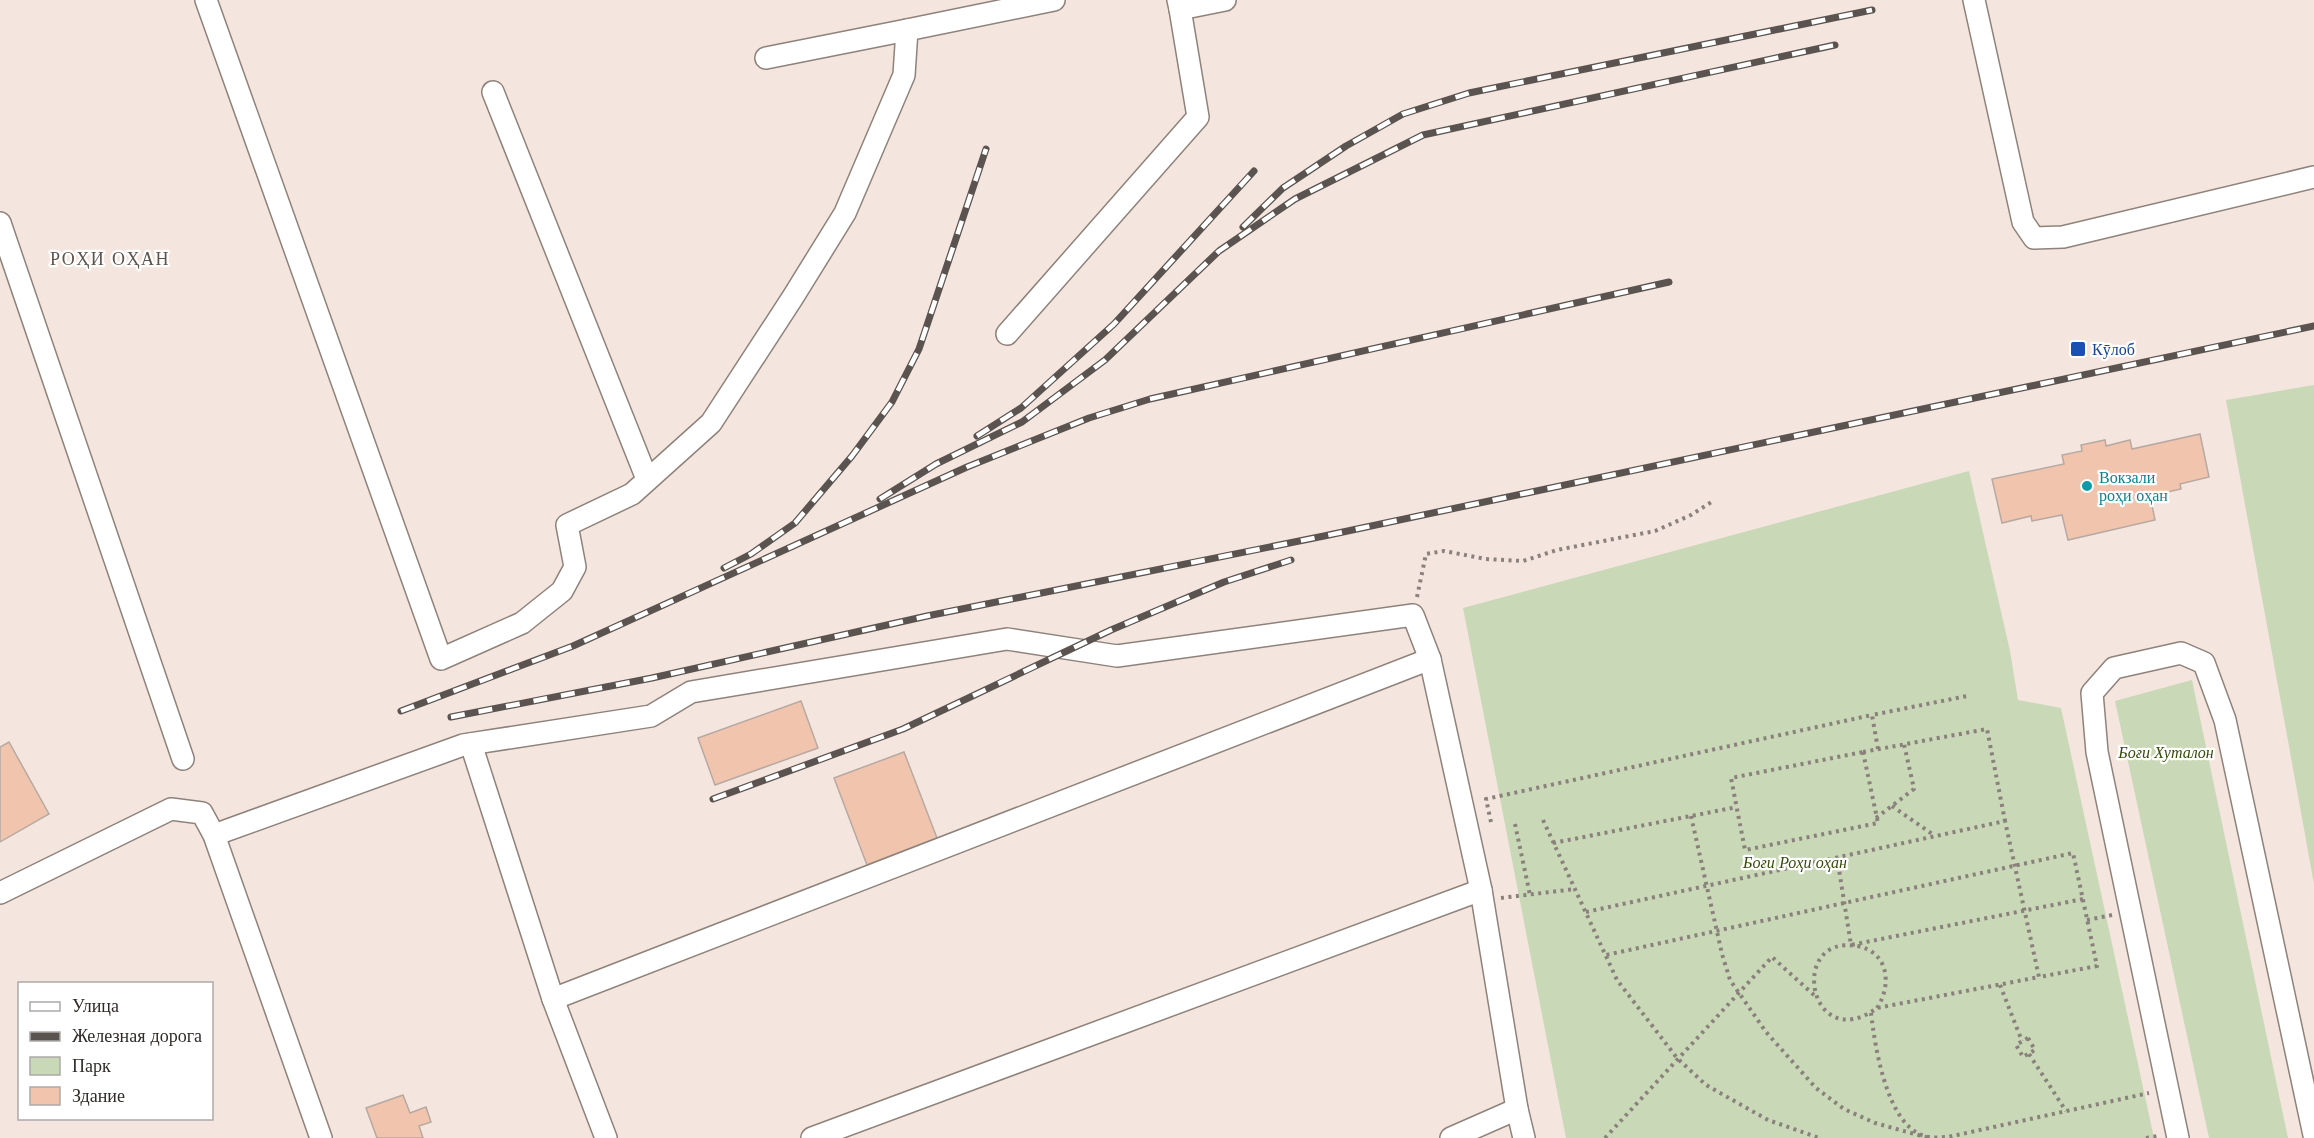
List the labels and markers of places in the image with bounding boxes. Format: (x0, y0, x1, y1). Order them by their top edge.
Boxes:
place label: Кӯлоб (2092, 339, 2135, 359)
marker: Кӯлоб (2069, 340, 2087, 358)
place label: Вокзали роҳи оҳан (2099, 467, 2168, 505)
marker: Вокзали роҳи оҳан (2080, 479, 2094, 493)

